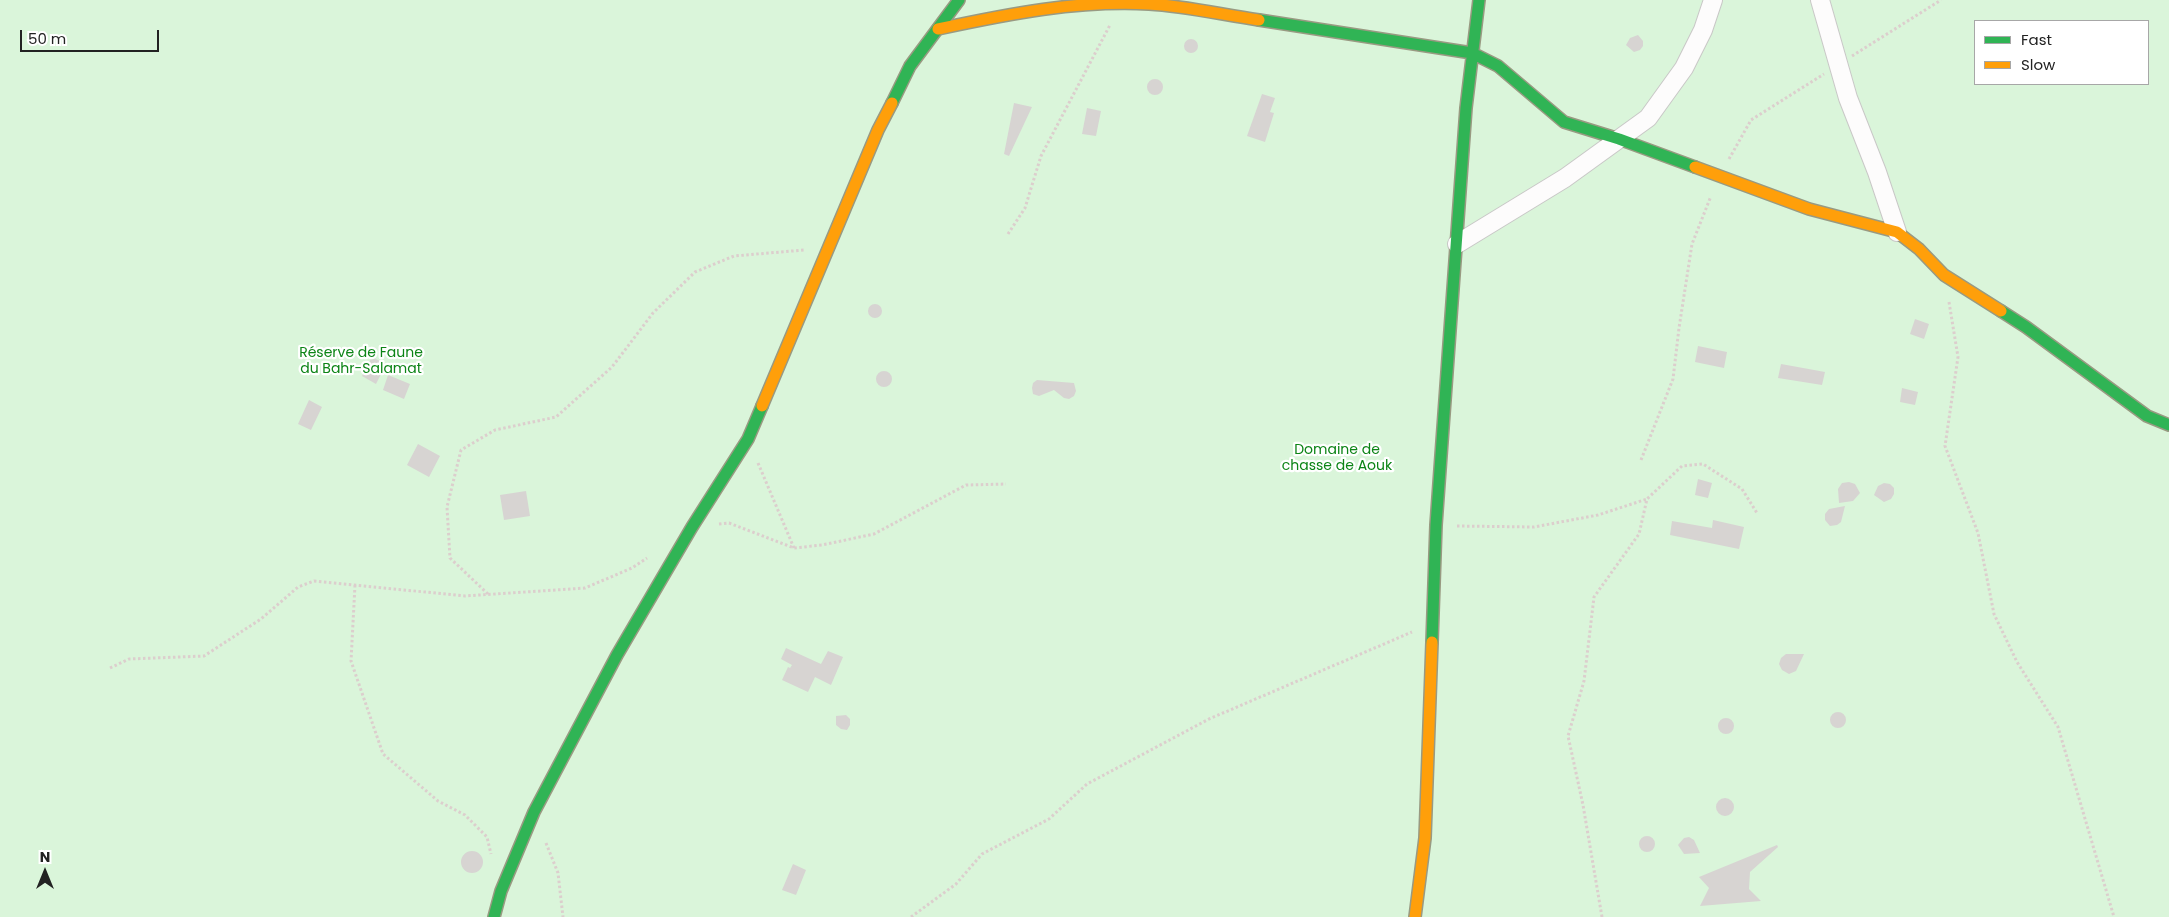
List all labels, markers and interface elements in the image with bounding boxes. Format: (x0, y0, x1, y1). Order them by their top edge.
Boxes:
scale bar (22, 20, 161, 52)
legend (1974, 20, 2149, 85)
text: 50 m (28, 28, 66, 49)
text: Fast (2021, 29, 2052, 50)
text: Slow (2021, 54, 2055, 75)
park label: Réserve de Faune du Bahr-Salamat (299, 345, 423, 378)
park label: Domaine de chasse de Aouk (1282, 442, 1392, 474)
north arrow (20, 847, 70, 897)
text: N (40, 847, 50, 867)

